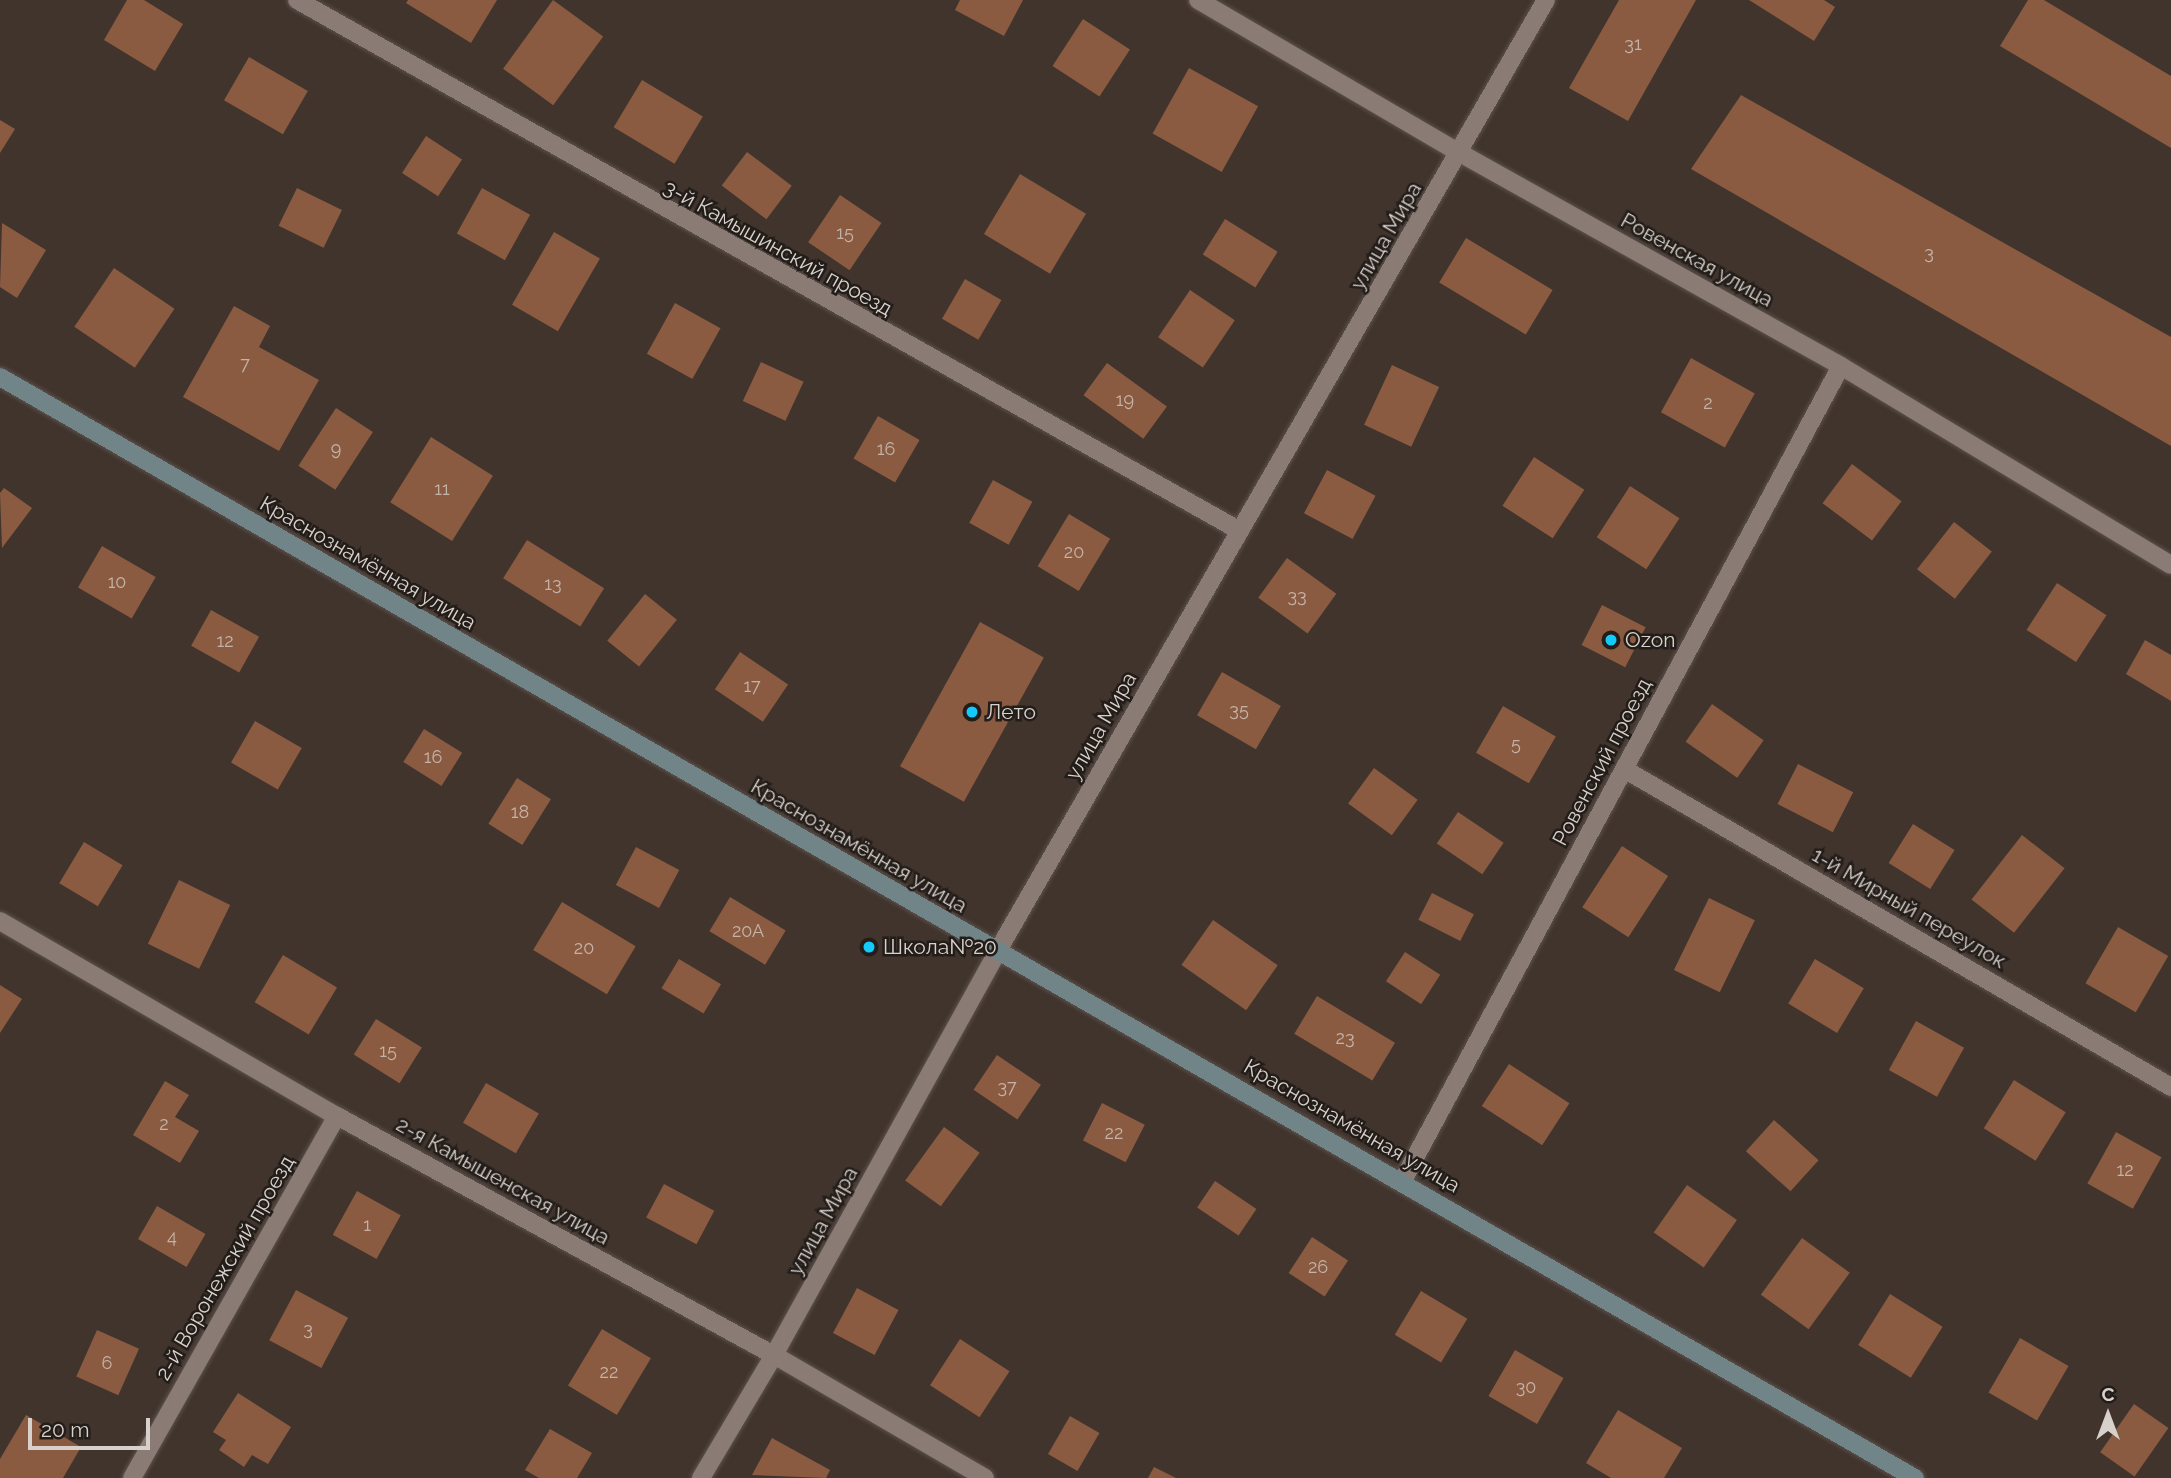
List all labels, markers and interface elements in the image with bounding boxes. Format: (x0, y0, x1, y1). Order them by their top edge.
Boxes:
house number: 31 (1624, 33, 1642, 55)
street label: 3-й Камышинский проезд (659, 175, 897, 321)
street label: улица Мира (1345, 178, 1427, 294)
street label: Ровенская улица (1616, 208, 1778, 312)
house number: 15 (836, 222, 854, 244)
house number: 3 (1924, 242, 1934, 264)
house number: 7 (240, 353, 250, 375)
house number: 19 (1116, 389, 1134, 411)
house number: 2 (1703, 392, 1713, 414)
house number: 9 (331, 438, 341, 460)
house number: 16 (877, 438, 895, 460)
house number: 11 (434, 478, 450, 500)
street label: Краснознамённая улица (255, 491, 481, 635)
house number: 20 (1064, 541, 1084, 563)
house number: 10 (108, 571, 126, 593)
house number: 13 (544, 573, 562, 595)
house number: 33 (1287, 585, 1307, 607)
place label: Ozon (1625, 627, 1676, 653)
house number: 12 (216, 630, 234, 652)
marker: Ozon (1603, 632, 1619, 648)
street label: улица Мира (1060, 668, 1142, 784)
street label: Ровенский проезд (1547, 674, 1657, 850)
house number: 17 (743, 675, 761, 697)
place label: Лето (986, 699, 1036, 725)
house number: 35 (1229, 699, 1249, 721)
marker: Лето (964, 704, 980, 720)
house number: 5 (1511, 733, 1521, 755)
house number: 16 (424, 746, 442, 768)
street label: Краснознамённая улица (746, 774, 972, 918)
house number: 18 (511, 801, 529, 823)
street label: 1-й Мирный переулок (1808, 842, 2010, 974)
house number: 20А (732, 920, 764, 942)
place label: Школа№20 (883, 934, 997, 960)
house number: 20 (574, 937, 594, 959)
marker: Школа№20 (861, 939, 877, 955)
house number: 23 (1336, 1027, 1354, 1049)
house number: 15 (379, 1040, 397, 1062)
street label: Краснознамённая улица (1239, 1054, 1465, 1198)
house number: 37 (997, 1076, 1017, 1098)
street label: 2-я Камышенская улица (392, 1112, 614, 1250)
house number: 2 (159, 1113, 169, 1135)
house number: 22 (1105, 1122, 1123, 1144)
street label: 2-й Воронежский проезд (150, 1151, 300, 1385)
house number: 12 (2116, 1159, 2134, 1181)
street label: улица Мира (783, 1162, 863, 1280)
house number: 1 (363, 1214, 371, 1236)
house number: 4 (167, 1226, 177, 1248)
house number: 26 (1308, 1256, 1328, 1278)
house number: 3 (303, 1318, 313, 1340)
house number: 6 (102, 1352, 112, 1374)
house number: 22 (600, 1361, 618, 1383)
house number: 30 (1516, 1376, 1536, 1398)
north arrow (2073, 1380, 2143, 1450)
text: С (2101, 1383, 2115, 1405)
scale bar (32, 1404, 154, 1448)
text: 20 m (41, 1417, 89, 1442)

